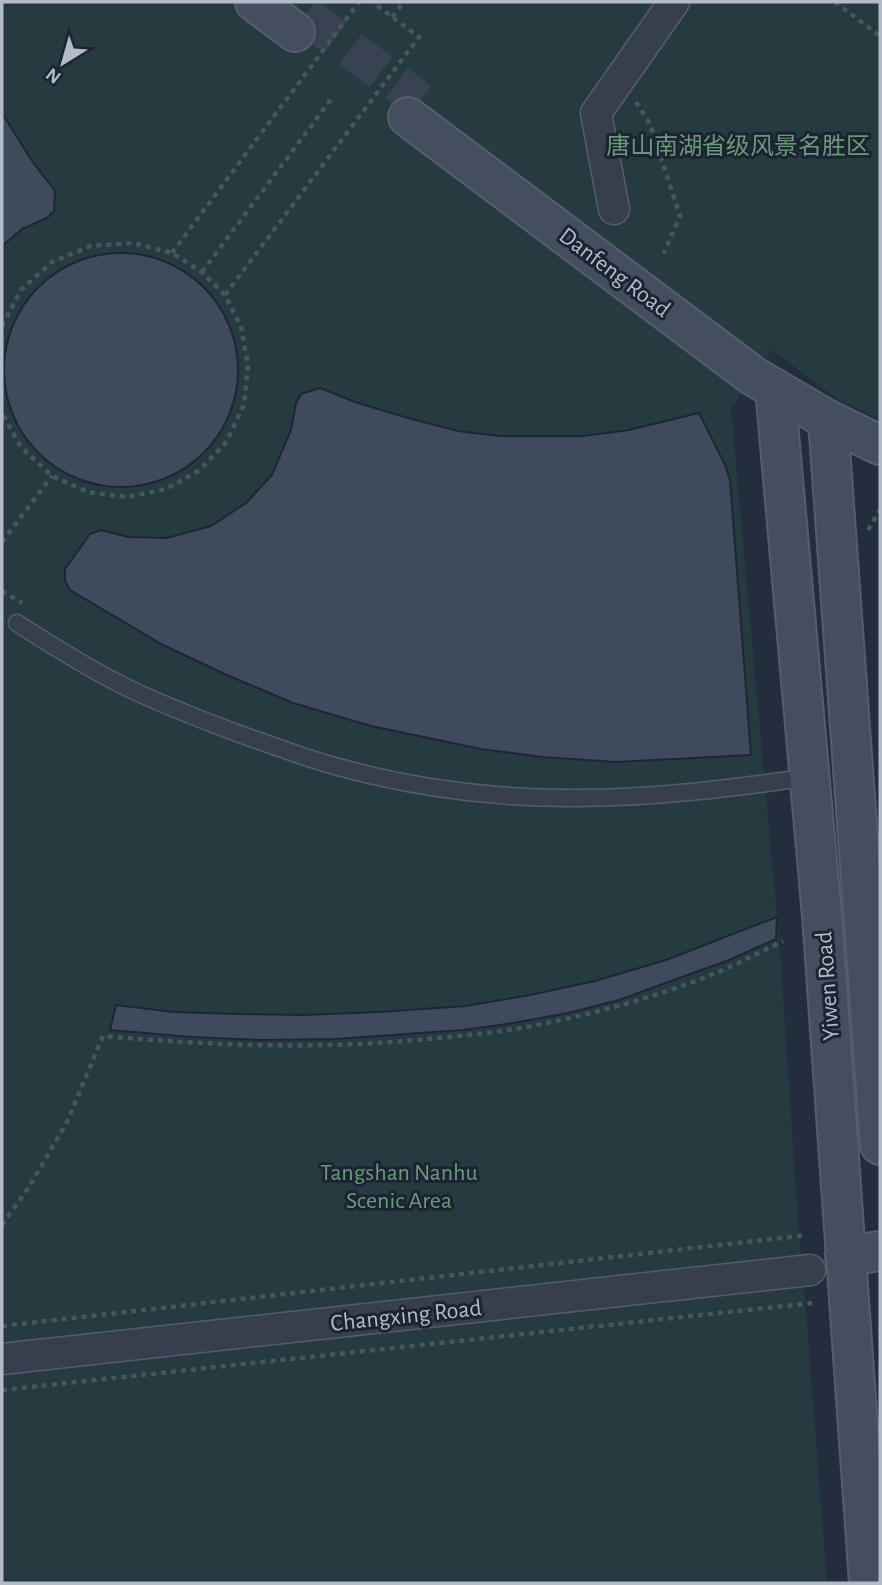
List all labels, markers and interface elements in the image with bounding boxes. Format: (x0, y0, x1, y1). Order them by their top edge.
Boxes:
north arrow (28, 28, 98, 98)
text: N (43, 64, 65, 87)
park label: 唐山南湖省级风景名胜区 (606, 133, 870, 159)
street label: Danfeng Road (554, 223, 674, 322)
street label: Yiwen Road (812, 931, 844, 1041)
park label: Tangshan Nanhu Scenic Area (320, 1161, 478, 1213)
street label: Changxing Road (329, 1296, 483, 1336)

